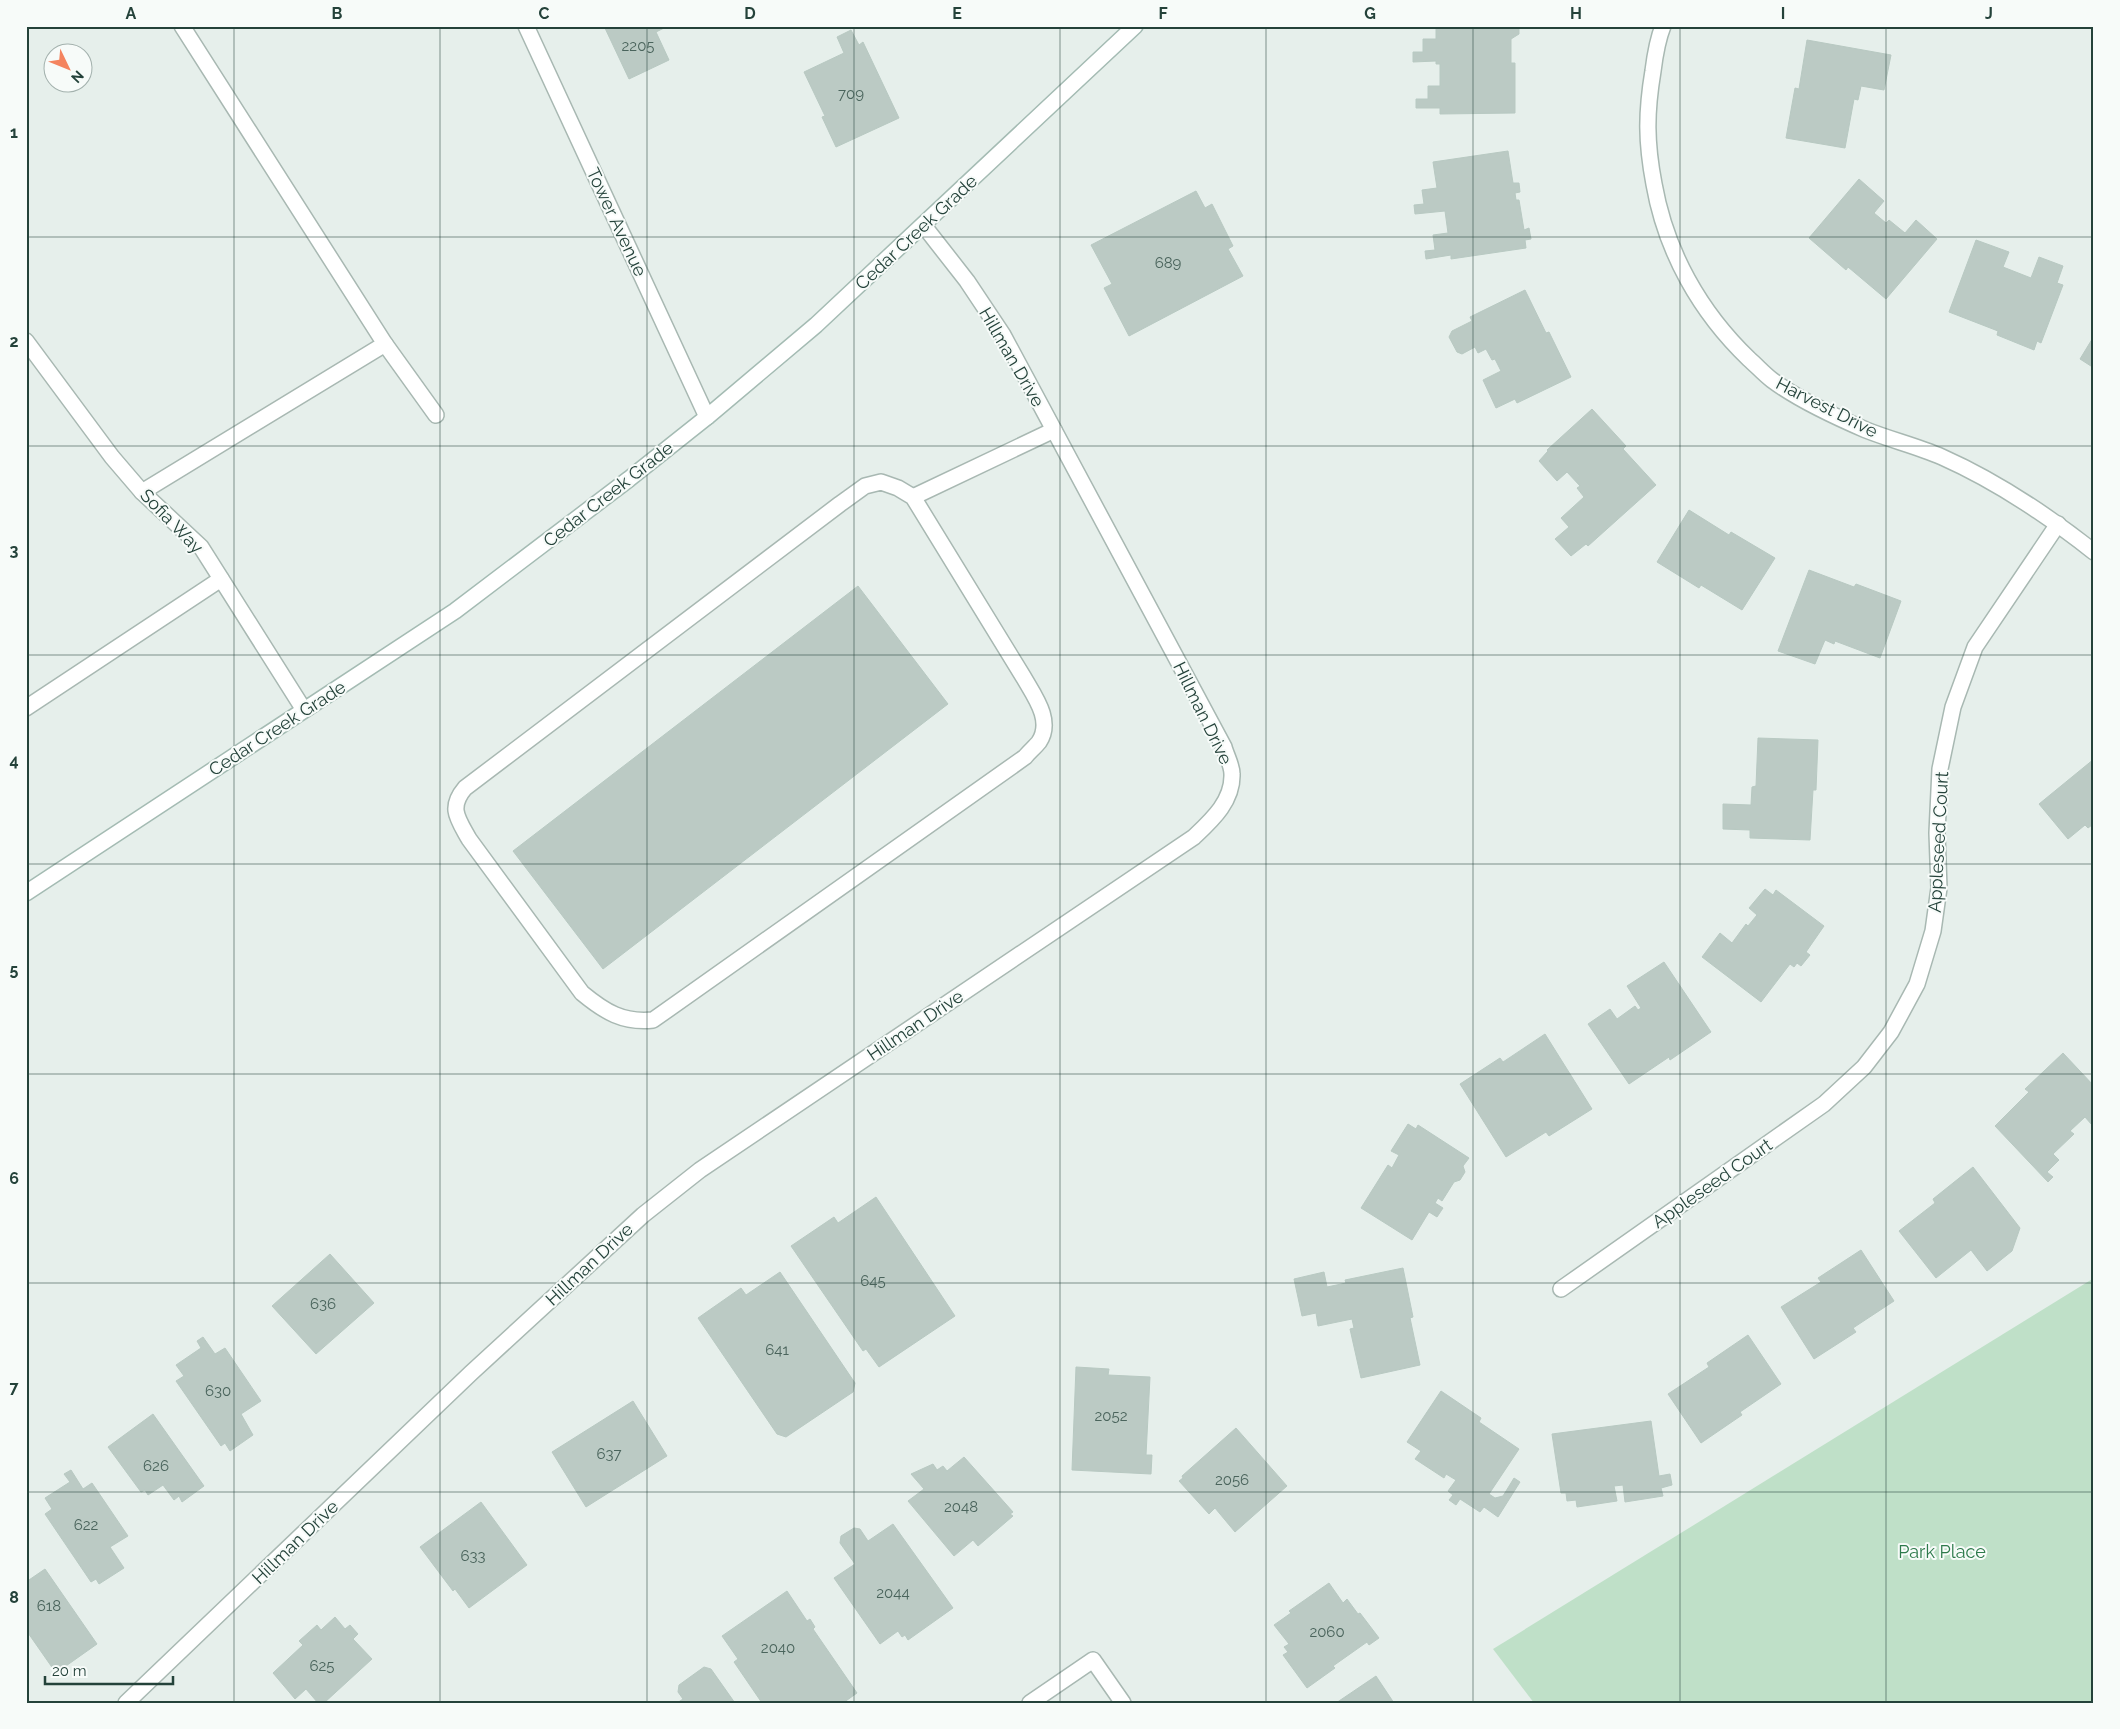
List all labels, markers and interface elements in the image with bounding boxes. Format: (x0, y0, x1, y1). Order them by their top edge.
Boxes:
text: A (126, 4, 137, 23)
text: B (332, 4, 343, 23)
text: C (539, 4, 550, 23)
text: D (744, 4, 756, 23)
text: E (952, 4, 962, 23)
text: F (1158, 4, 1168, 23)
text: G (1364, 4, 1376, 23)
text: H (1570, 4, 1582, 23)
text: I (1781, 4, 1785, 23)
text: J (1985, 4, 1993, 23)
house number: 2205 (622, 37, 655, 55)
north arrow (42, 42, 92, 92)
text: N (68, 68, 87, 86)
house number: 709 (838, 85, 864, 103)
text: 1 (10, 123, 18, 142)
street label: Tower Avenue (583, 164, 651, 280)
street label: Cedar Creek Grade (851, 170, 982, 294)
house number: 689 (1155, 254, 1182, 272)
street label: Hillman Drive (975, 304, 1049, 411)
text: 2 (9, 332, 19, 351)
street label: Harvest Drive (1773, 372, 1882, 442)
street label: Cedar Creek Grade (539, 437, 677, 551)
street label: Sofia Way (136, 484, 208, 558)
text: 3 (10, 541, 19, 560)
street label: Hillman Drive (1169, 658, 1237, 768)
street label: Cedar Creek Grade (205, 676, 350, 780)
text: 4 (9, 751, 19, 770)
street label: Appleseed Court (1924, 771, 1952, 913)
text: 5 (10, 960, 19, 979)
street label: Hillman Drive (863, 985, 967, 1065)
street label: Appleseed Court (1648, 1134, 1776, 1232)
text: 6 (9, 1169, 19, 1188)
street label: Hillman Drive (541, 1218, 637, 1310)
house number: 645 (860, 1272, 886, 1290)
house number: 636 (310, 1295, 336, 1313)
house number: 641 (765, 1341, 789, 1359)
text: 7 (10, 1378, 19, 1397)
house number: 630 (205, 1382, 231, 1400)
house number: 2052 (1095, 1407, 1128, 1425)
house number: 637 (596, 1445, 622, 1463)
house number: 626 (143, 1457, 169, 1475)
house number: 2056 (1215, 1471, 1249, 1489)
street label: Hillman Drive (248, 1495, 343, 1588)
house number: 2048 (944, 1498, 978, 1516)
house number: 622 (74, 1516, 99, 1534)
park label: Park Place (1898, 1541, 1986, 1562)
house number: 633 (460, 1547, 486, 1565)
house number: 2044 (876, 1584, 910, 1602)
text: 8 (9, 1588, 19, 1607)
house number: 618 (37, 1597, 61, 1615)
house number: 2060 (1309, 1623, 1345, 1641)
house number: 2040 (761, 1639, 795, 1657)
scale bar (45, 1654, 172, 1686)
house number: 625 (309, 1657, 335, 1675)
text: 20 m (52, 1662, 87, 1680)

